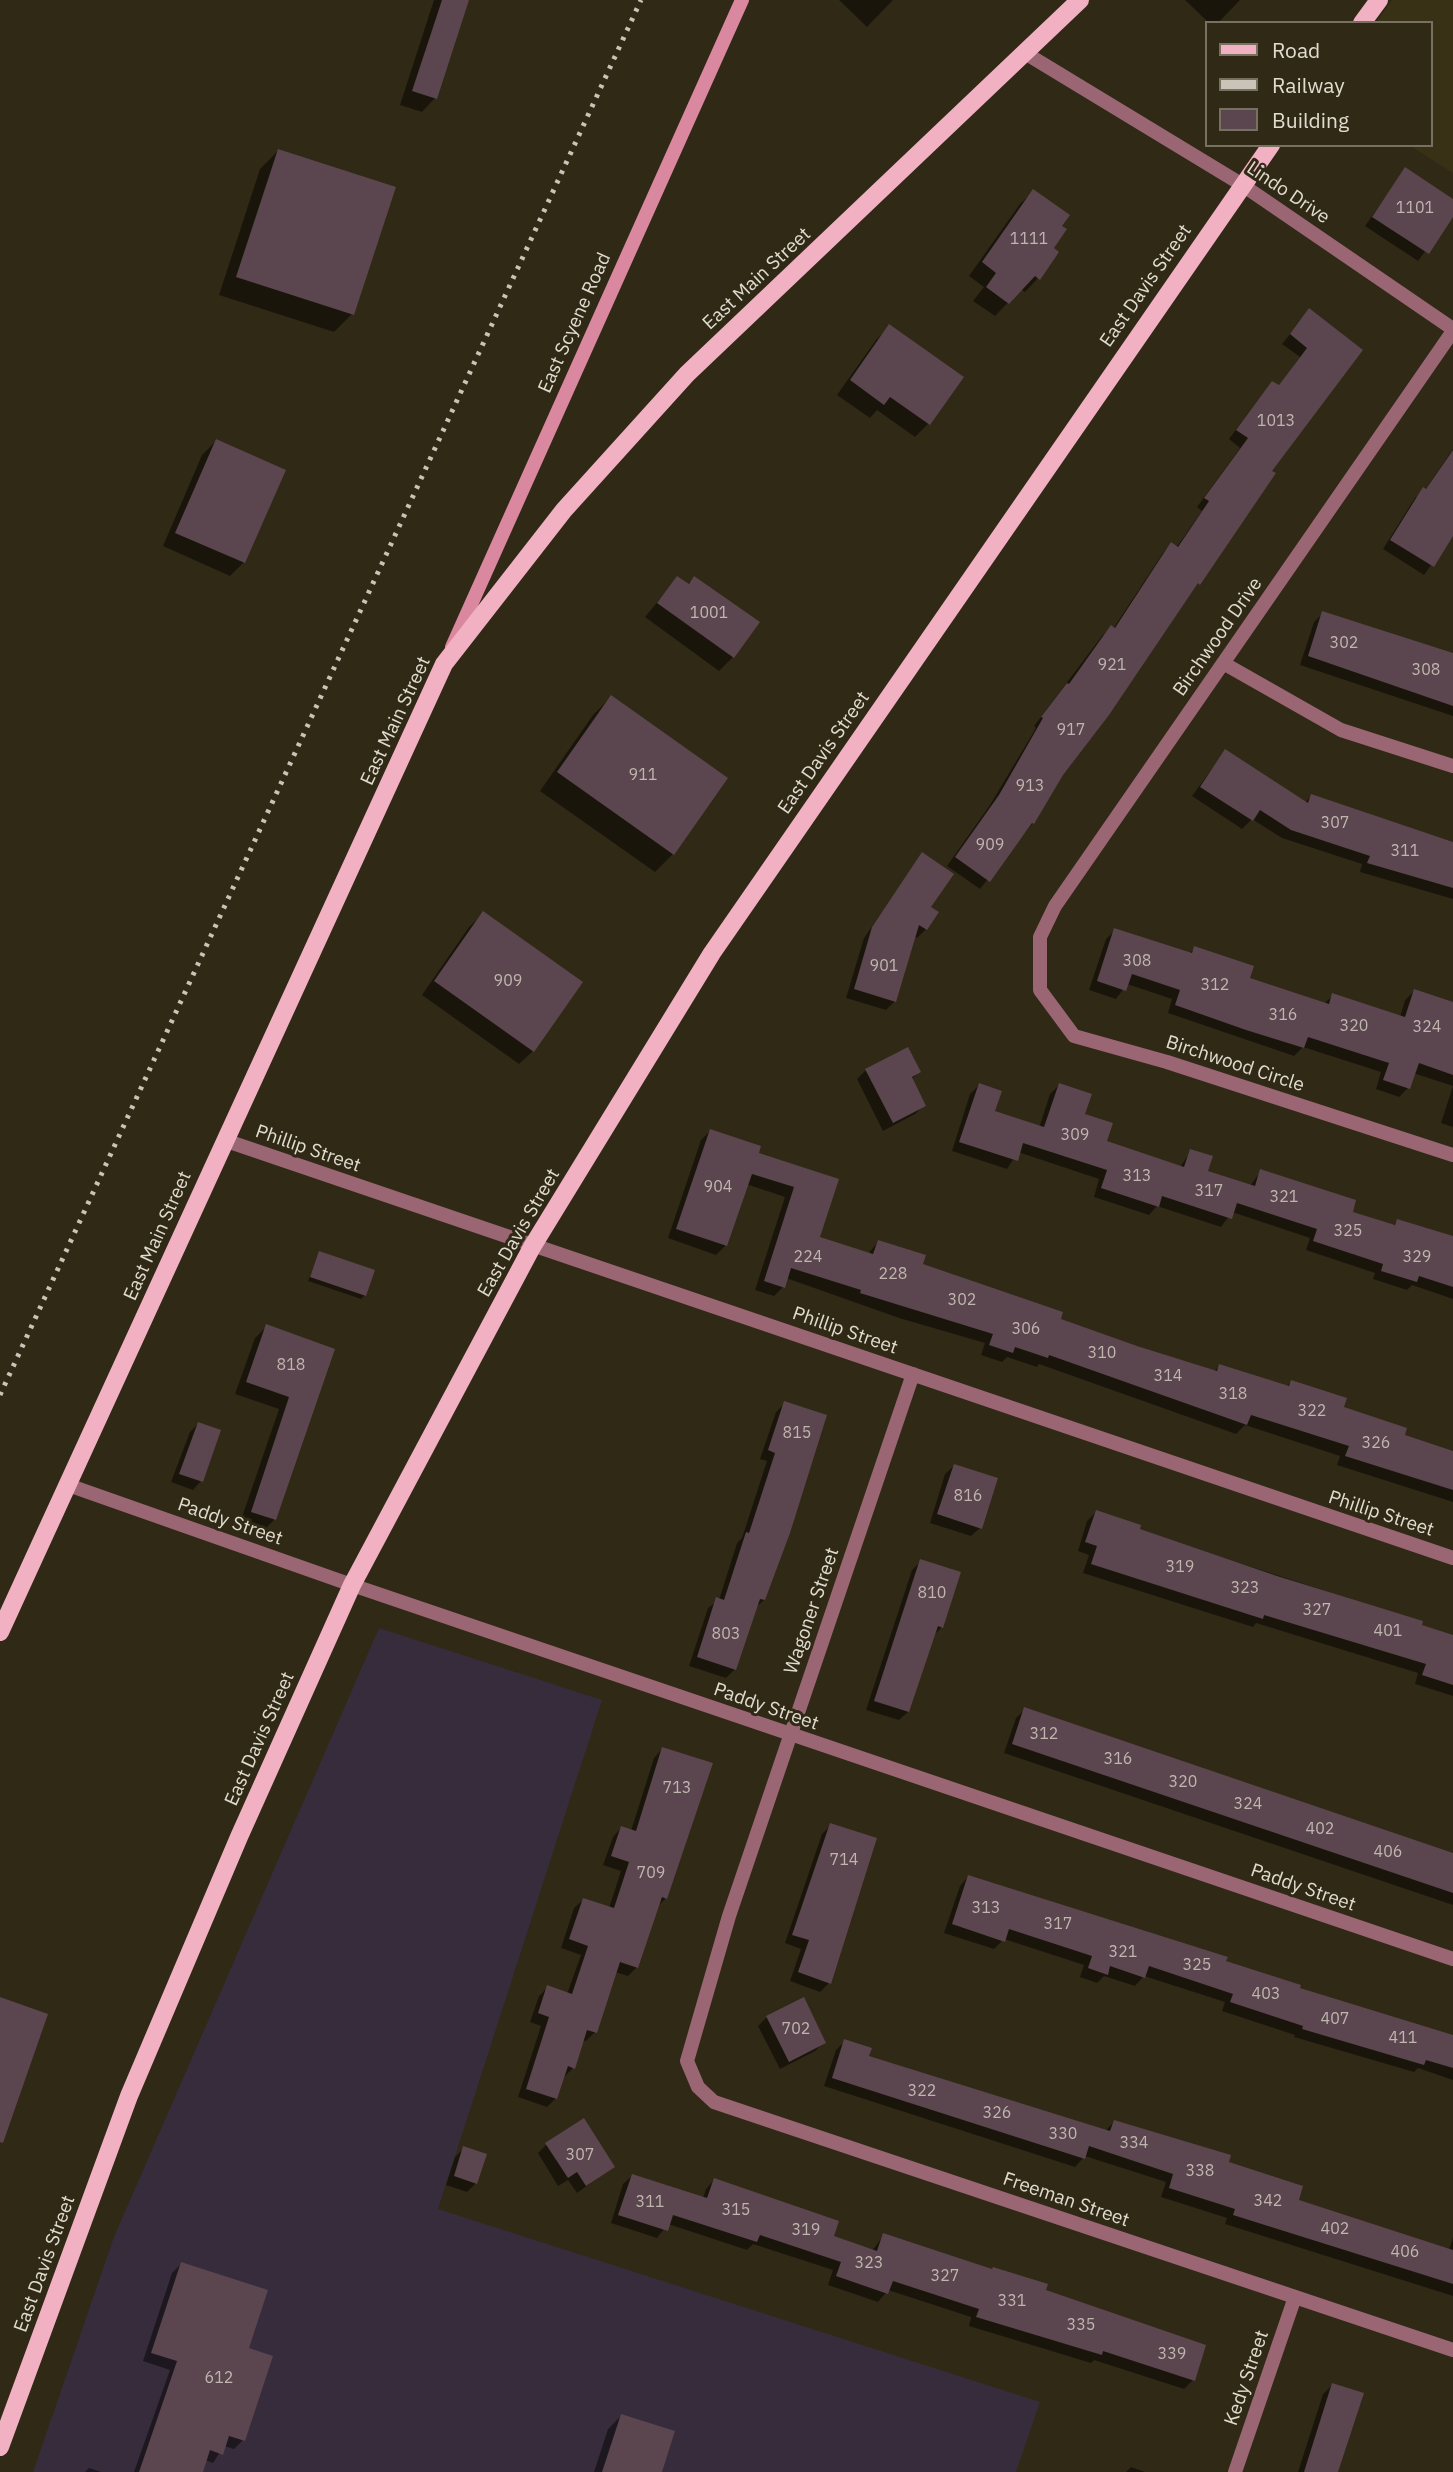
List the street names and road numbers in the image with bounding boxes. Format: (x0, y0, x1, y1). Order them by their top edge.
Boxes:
street label: Lindo Drive (1242, 157, 1334, 229)
street label: East Davis Street (1095, 220, 1197, 352)
street label: East Main Street (698, 223, 816, 335)
street label: East Scyene Road (534, 249, 616, 397)
street label: Birchwood Drive (1169, 573, 1267, 701)
street label: East Main Street (356, 653, 436, 789)
street label: East Davis Street (773, 687, 875, 819)
street label: Birchwood Circle (1163, 1031, 1307, 1097)
street label: Phillip Street (252, 1120, 364, 1178)
street label: East Davis Street (473, 1165, 565, 1301)
street label: East Main Street (119, 1168, 197, 1304)
street label: Phillip Street (789, 1302, 901, 1360)
street label: Phillip Street (1325, 1486, 1437, 1542)
street label: Paddy Street (174, 1493, 286, 1551)
street label: Wagoner Street (780, 1545, 844, 1677)
street label: East Davis Street (220, 1669, 300, 1809)
street label: Paddy Street (710, 1678, 822, 1736)
street label: Paddy Street (1247, 1859, 1359, 1917)
street label: Freeman Street (1000, 2168, 1132, 2232)
street label: East Davis Street (10, 2192, 80, 2336)
street label: Kedy Street (1220, 2327, 1274, 2429)

